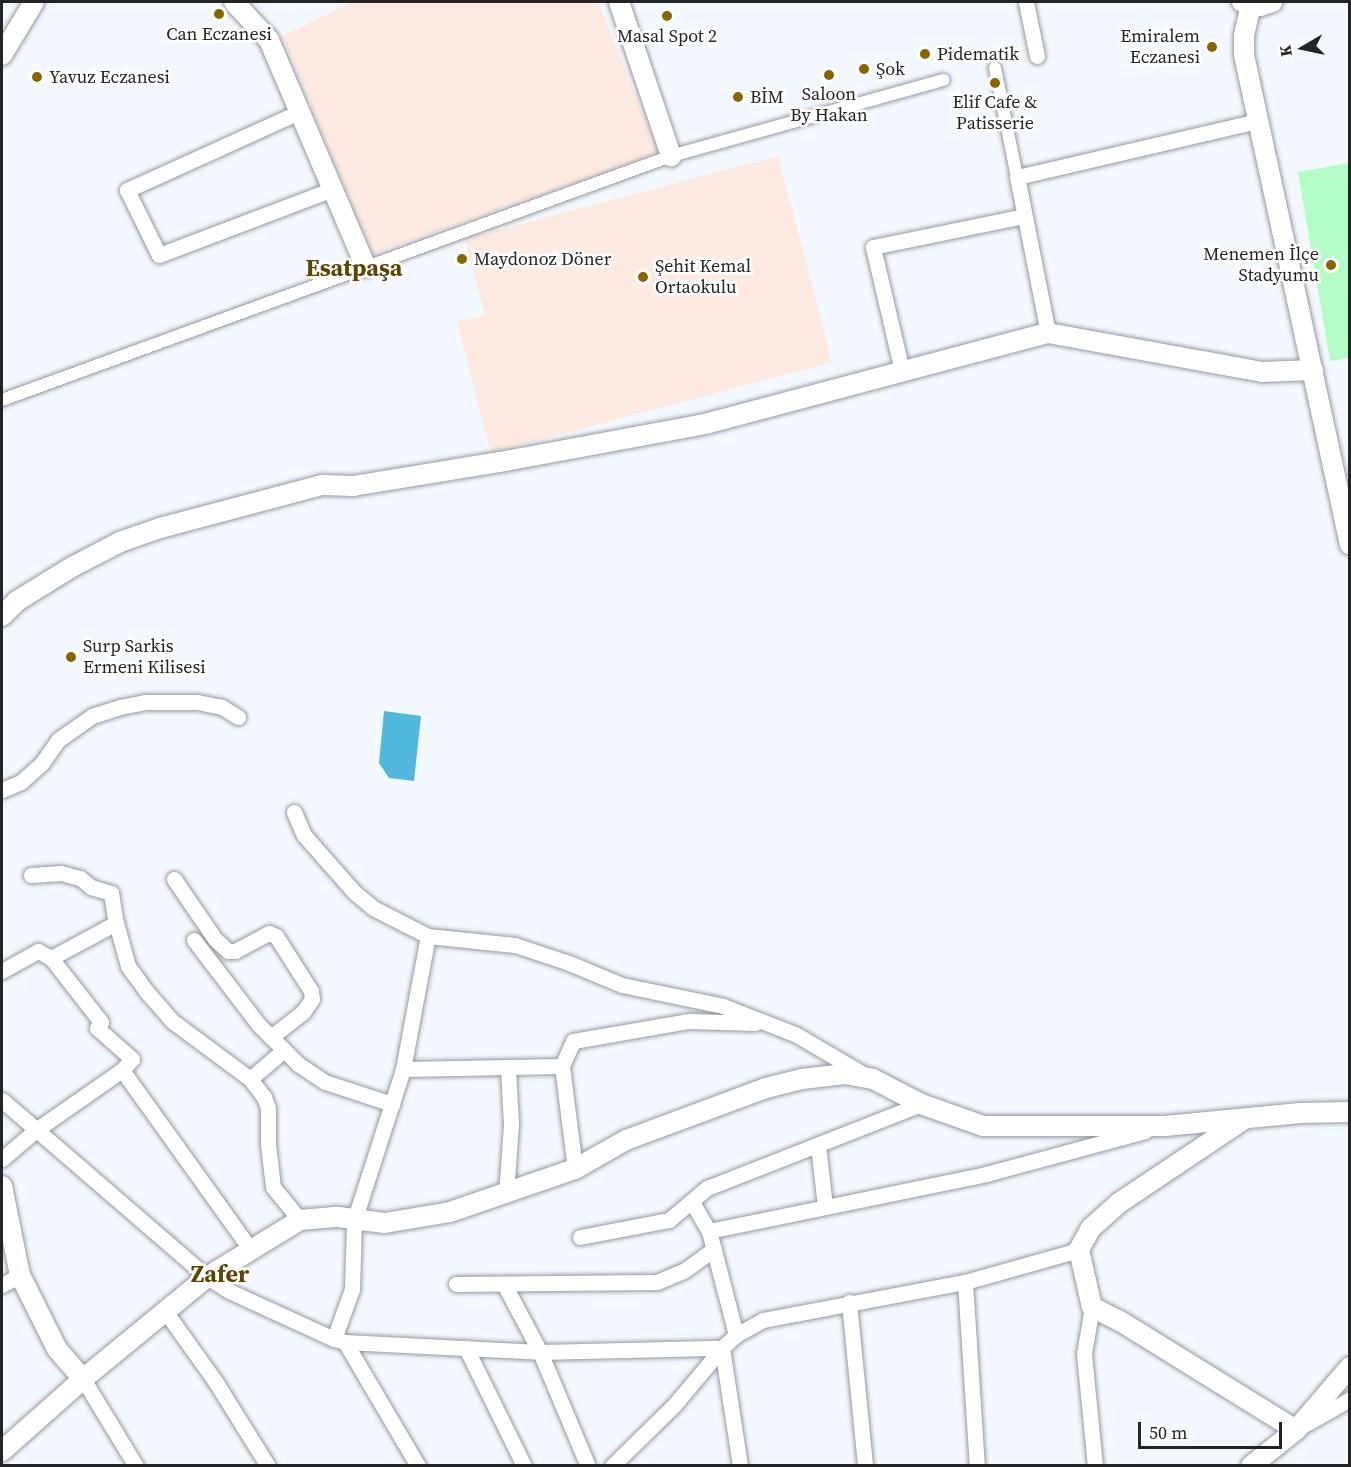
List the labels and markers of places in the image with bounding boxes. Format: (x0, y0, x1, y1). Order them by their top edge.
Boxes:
marker: Can Eczanesi (212, 7, 226, 21)
marker: Masal Spot 2 (660, 9, 674, 23)
place label: Can Eczanesi (166, 23, 272, 45)
place label: Masal Spot 2 (617, 25, 717, 47)
place label: Emiralem Eczanesi (1120, 26, 1200, 68)
marker: Emiralem Eczanesi (1205, 40, 1219, 54)
place label: Pidematik (937, 43, 1019, 65)
marker: Pidematik (918, 47, 932, 61)
place label: Şok (876, 58, 905, 80)
marker: Şok (857, 62, 871, 76)
place label: Yavuz Eczanesi (49, 66, 170, 88)
marker: Saloon By Hakan (822, 68, 836, 82)
marker: Yavuz Eczanesi (30, 70, 44, 84)
marker: Elif Cafe & Patisserie (988, 76, 1002, 90)
place label: Saloon By Hakan (790, 84, 868, 127)
place label: BİM (750, 86, 784, 108)
marker: BİM (731, 90, 745, 104)
place label: Elif Cafe & Patisserie (952, 92, 1038, 134)
place label: Menemen İlçe Stadyumu (1203, 244, 1319, 286)
place label: Maydonoz Döner (474, 248, 611, 270)
marker: Maydonoz Döner (455, 252, 469, 266)
place label: Şehit Kemal Ortaokulu (655, 256, 751, 298)
marker: Menemen İlçe Stadyumu (1324, 258, 1338, 272)
marker: Şehit Kemal Ortaokulu (636, 270, 650, 284)
place label: Surp Sarkis Ermeni Kilisesi (83, 636, 206, 678)
marker: Surp Sarkis Ermeni Kilisesi (64, 650, 78, 664)

